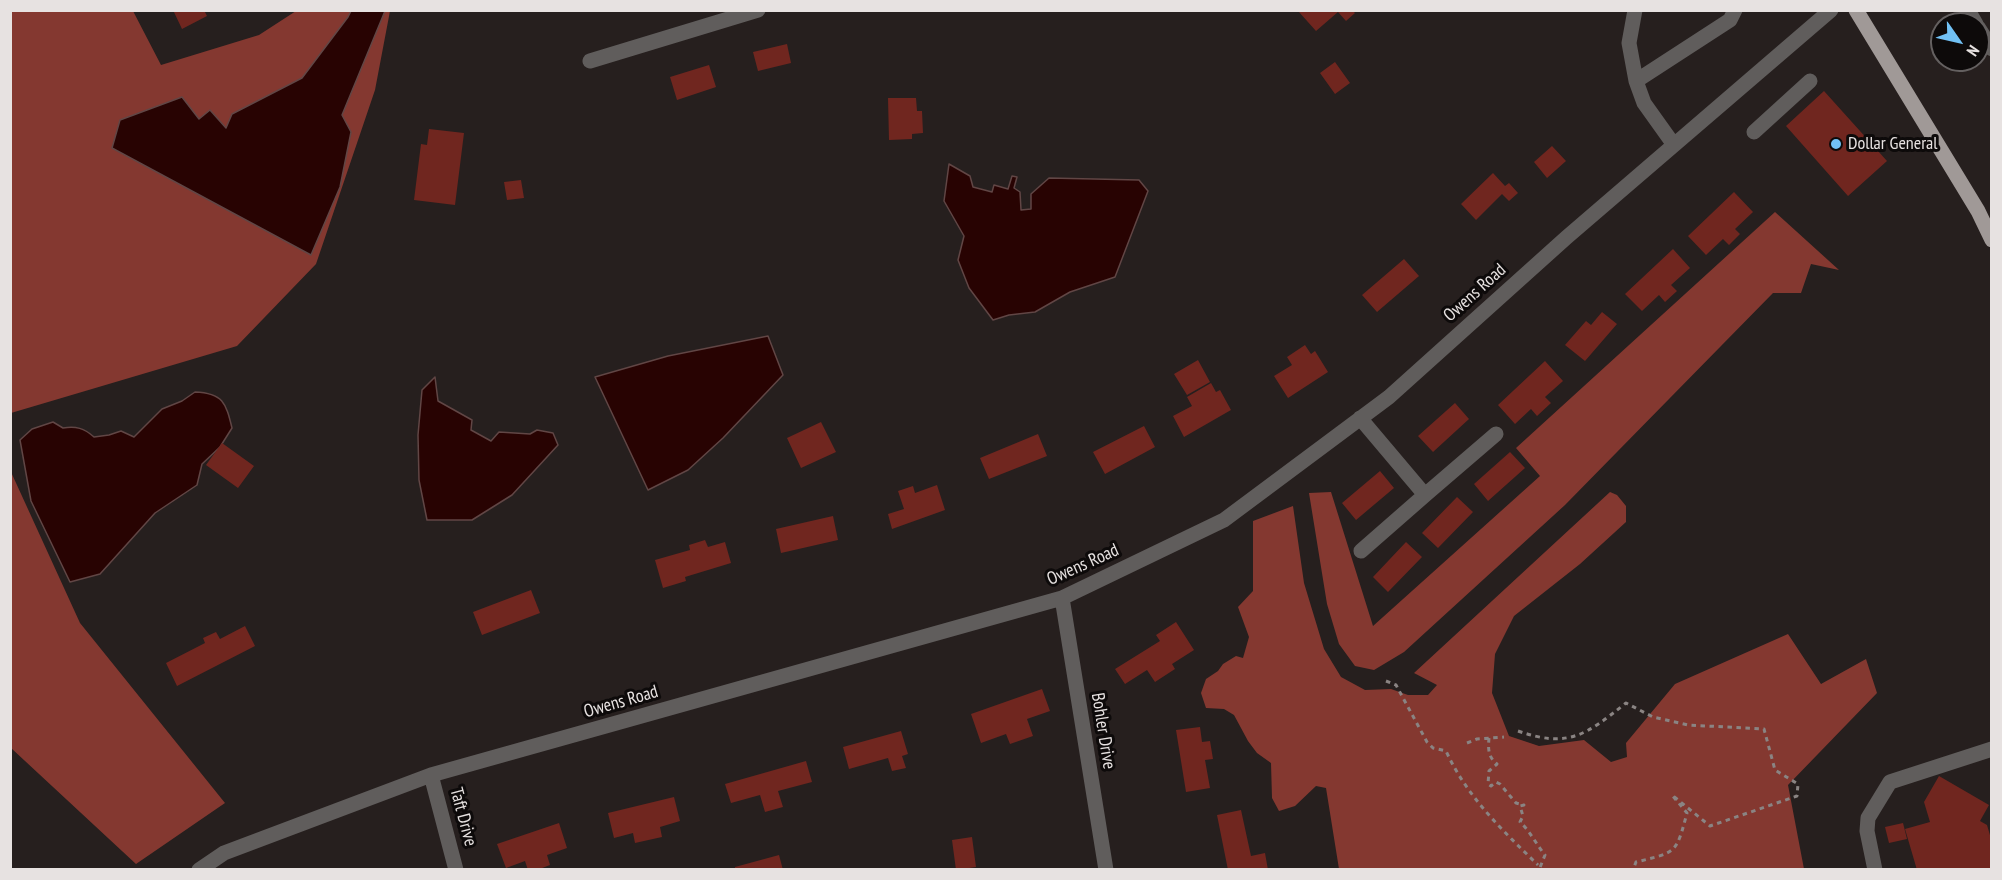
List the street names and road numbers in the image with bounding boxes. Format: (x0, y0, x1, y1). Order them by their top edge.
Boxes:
street label: Owens Road (1439, 259, 1511, 327)
street label: Owens Road (1044, 540, 1122, 590)
street label: Owens Road (581, 681, 661, 723)
street label: Bohler Drive (1086, 691, 1120, 771)
street label: Taft Drive (445, 785, 481, 849)

